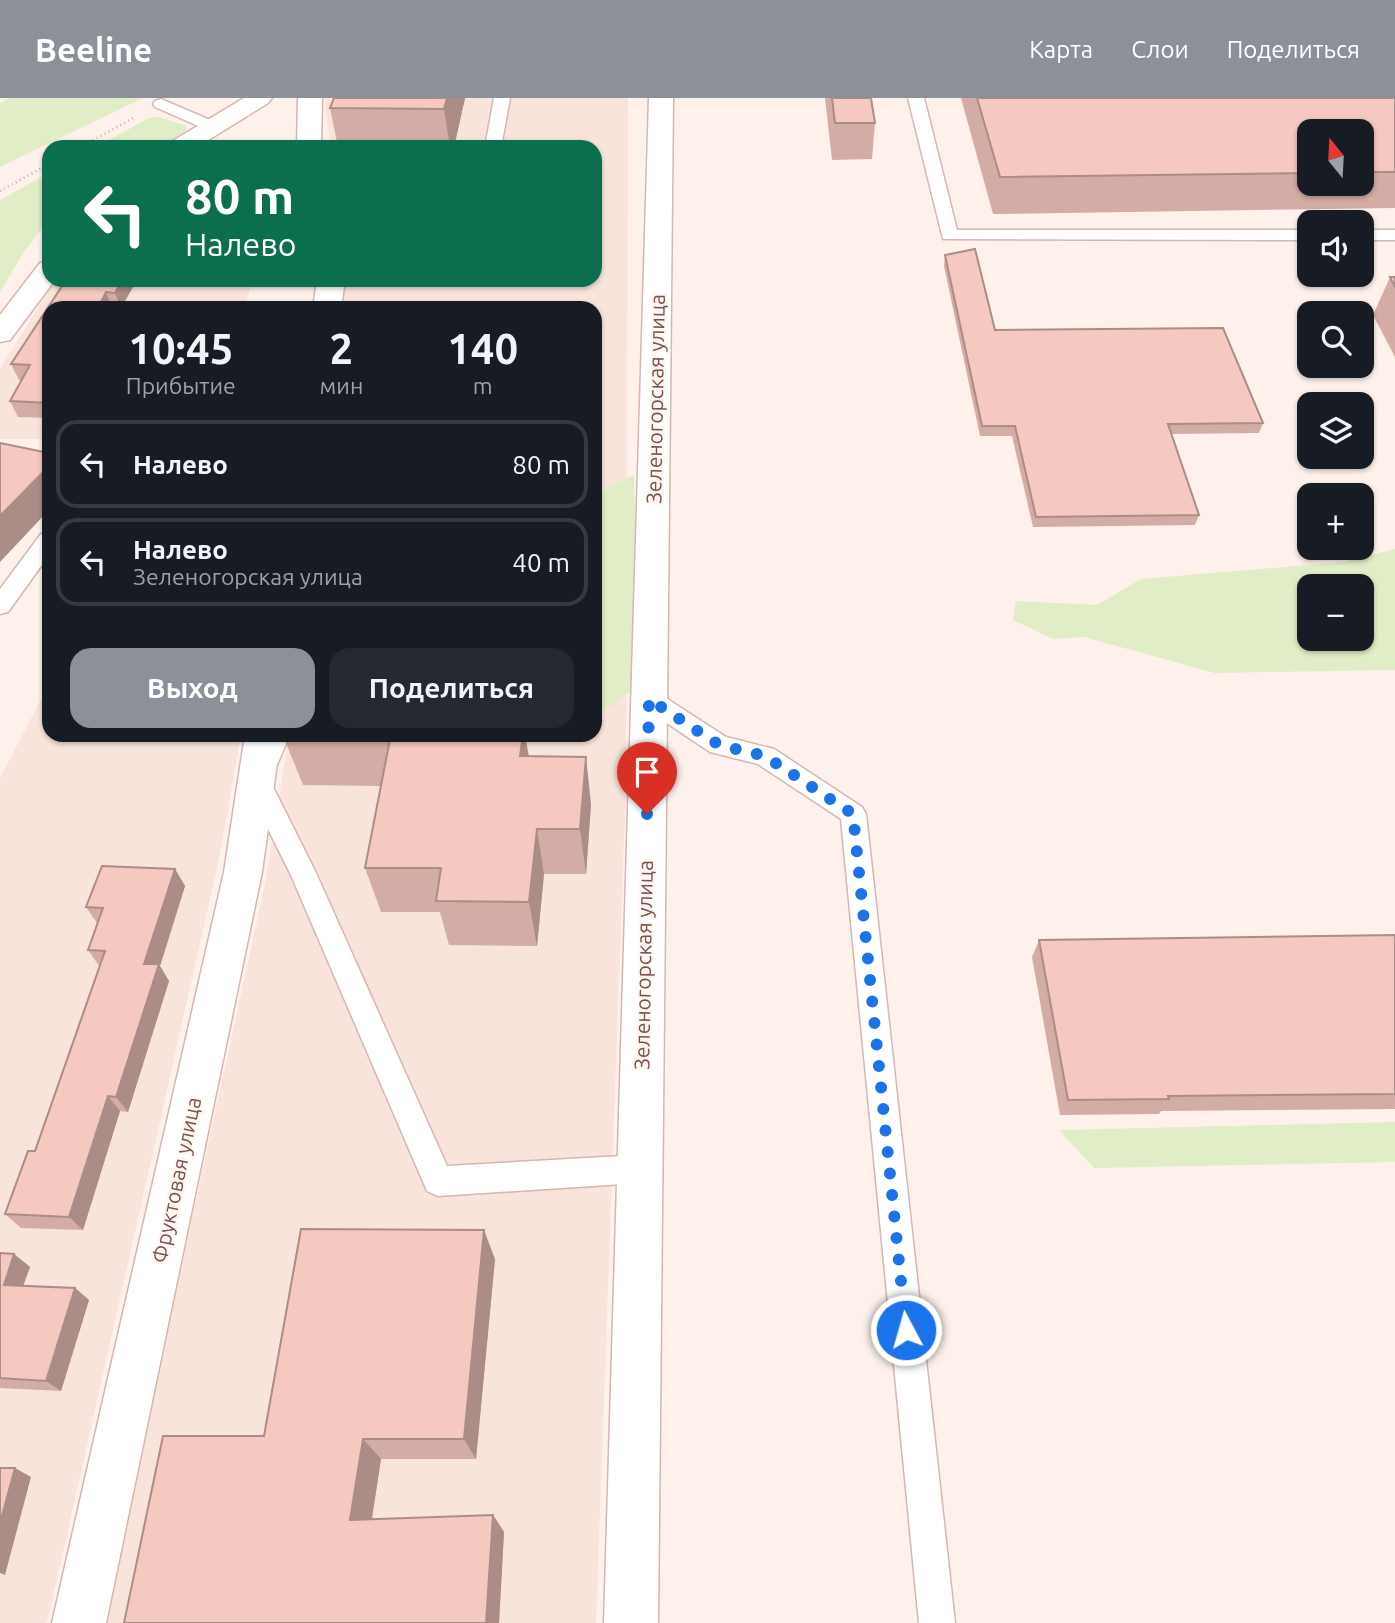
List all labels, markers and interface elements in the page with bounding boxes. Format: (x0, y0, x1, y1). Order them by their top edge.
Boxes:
text: Beeline (35, 31, 152, 68)
text: Карта (1029, 36, 1093, 63)
text: Слои (1131, 36, 1189, 63)
text: Поделиться (1227, 36, 1360, 63)
north arrow (1297, 119, 1374, 196)
map controls (1297, 119, 1374, 651)
icon: left (70, 168, 161, 259)
text: 80 m (185, 168, 294, 223)
button: sound (1297, 210, 1374, 287)
text: Налево (185, 226, 297, 262)
street label: Зеленогорская улица (641, 294, 669, 504)
button: search (1297, 301, 1374, 378)
text: 10:45 (128, 325, 233, 372)
text: 2 (330, 325, 353, 372)
text: 140 (447, 325, 518, 372)
text: Прибытие (126, 373, 236, 398)
text: мин (320, 373, 363, 398)
text: m (473, 373, 493, 398)
button: layers (1297, 392, 1374, 469)
icon: left (74, 445, 112, 483)
text: Налево (133, 450, 228, 479)
text: 80 m (512, 450, 570, 479)
button: + (1297, 483, 1374, 560)
text: Налево (133, 535, 228, 564)
icon: left (74, 543, 112, 581)
text: 40 m (512, 548, 570, 577)
text: Зеленогорская улица (133, 564, 363, 589)
button: − (1297, 574, 1374, 651)
button: Выход (70, 648, 315, 728)
button: Поделиться (329, 648, 574, 728)
pin (617, 742, 677, 814)
icon: arrive (628, 753, 666, 791)
street label: Зеленогорская улица (629, 860, 657, 1070)
street label: Фруктовая улица (147, 1095, 205, 1265)
position arrow (869, 1293, 943, 1367)

